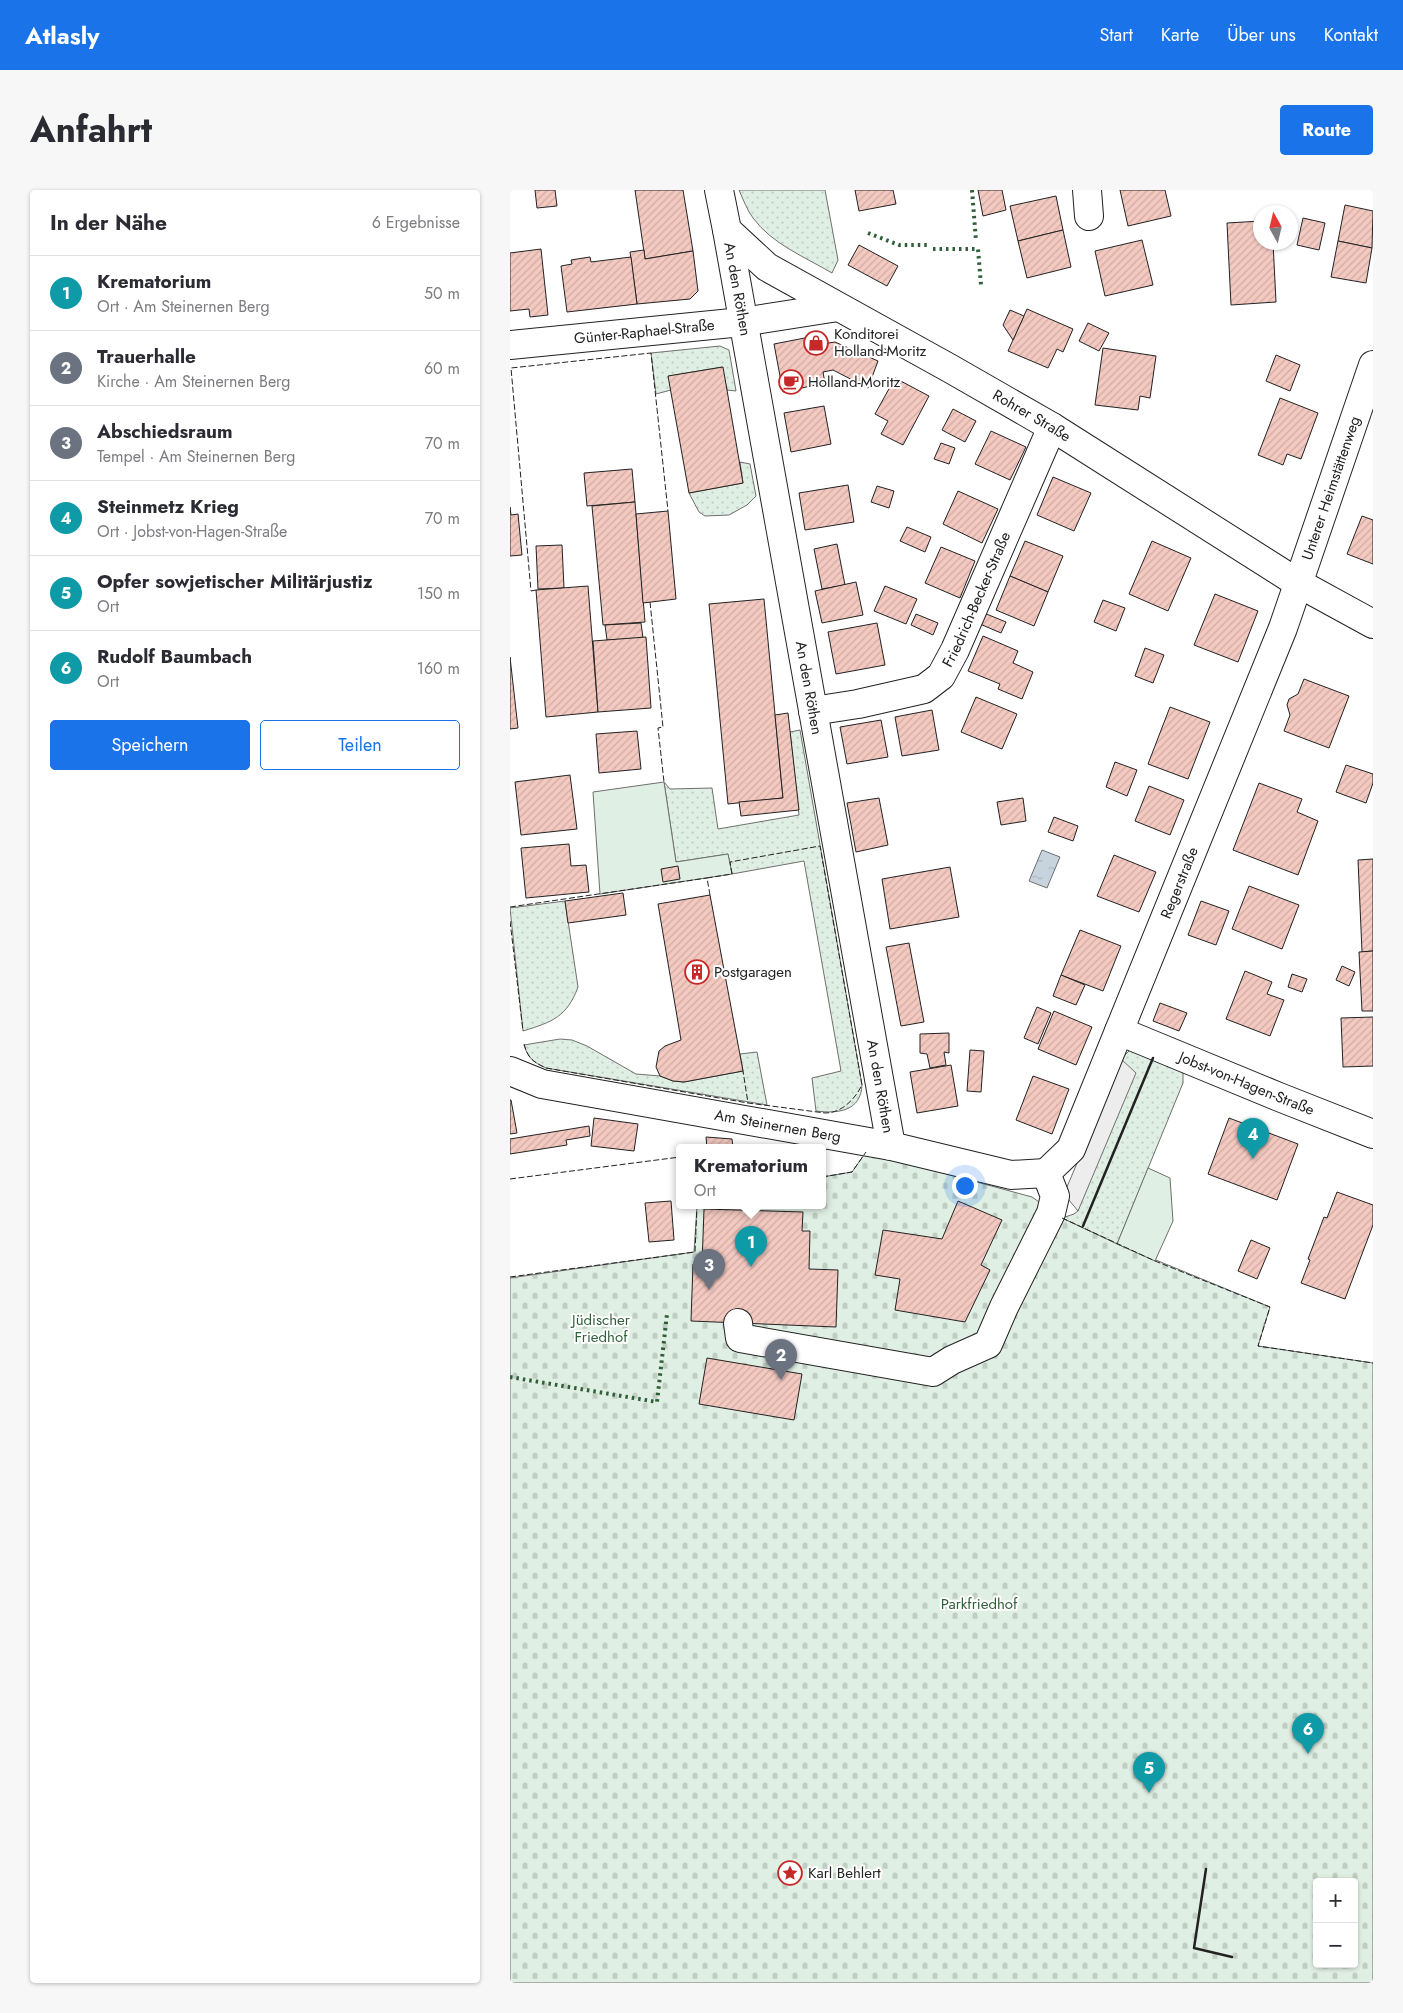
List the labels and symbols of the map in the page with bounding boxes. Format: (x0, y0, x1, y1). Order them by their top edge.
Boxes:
north arrow (1253, 205, 1298, 250)
street label: An den Röthen (718, 240, 757, 338)
street label: Günter-Raphael-Straße (573, 314, 716, 350)
place label: Konditorei Holland-Moritz (834, 323, 927, 362)
shop icon: Konditorei Holland-Moritz (803, 330, 829, 356)
cafe icon: Holland-Moritz (778, 369, 804, 395)
place label: Holland-Moritz (808, 371, 901, 393)
street label: Rohrer Straße (989, 384, 1075, 447)
street label: Unterer Heimstättenweg (1296, 413, 1366, 563)
street label: Friedrich-Becker-Straße (937, 528, 1016, 671)
street label: An den Röthen (790, 639, 828, 736)
street label: Regerstraße (1155, 843, 1204, 922)
building icon: Postgaragen (684, 959, 710, 985)
place label: Postgaragen (714, 961, 792, 983)
street label: An den Röthen (861, 1038, 900, 1135)
street label: Jobst-von-Hagen-Straße (1174, 1045, 1318, 1121)
street label: Am Steinernen Berg (713, 1104, 843, 1148)
pin: 4 (1237, 1118, 1269, 1159)
your location (952, 1173, 978, 1199)
pin: 1 (735, 1226, 767, 1267)
pin: 3 (693, 1249, 725, 1290)
park label: Jüdischer Friedhof (570, 1309, 631, 1348)
pin: 2 (765, 1339, 797, 1380)
park label: Parkfriedhof (941, 1593, 1018, 1615)
pin: 6 (1292, 1713, 1324, 1754)
pin: 5 (1133, 1752, 1165, 1793)
place icon: Karl Behlert (777, 1860, 803, 1886)
place label: Karl Behlert (808, 1862, 881, 1884)

